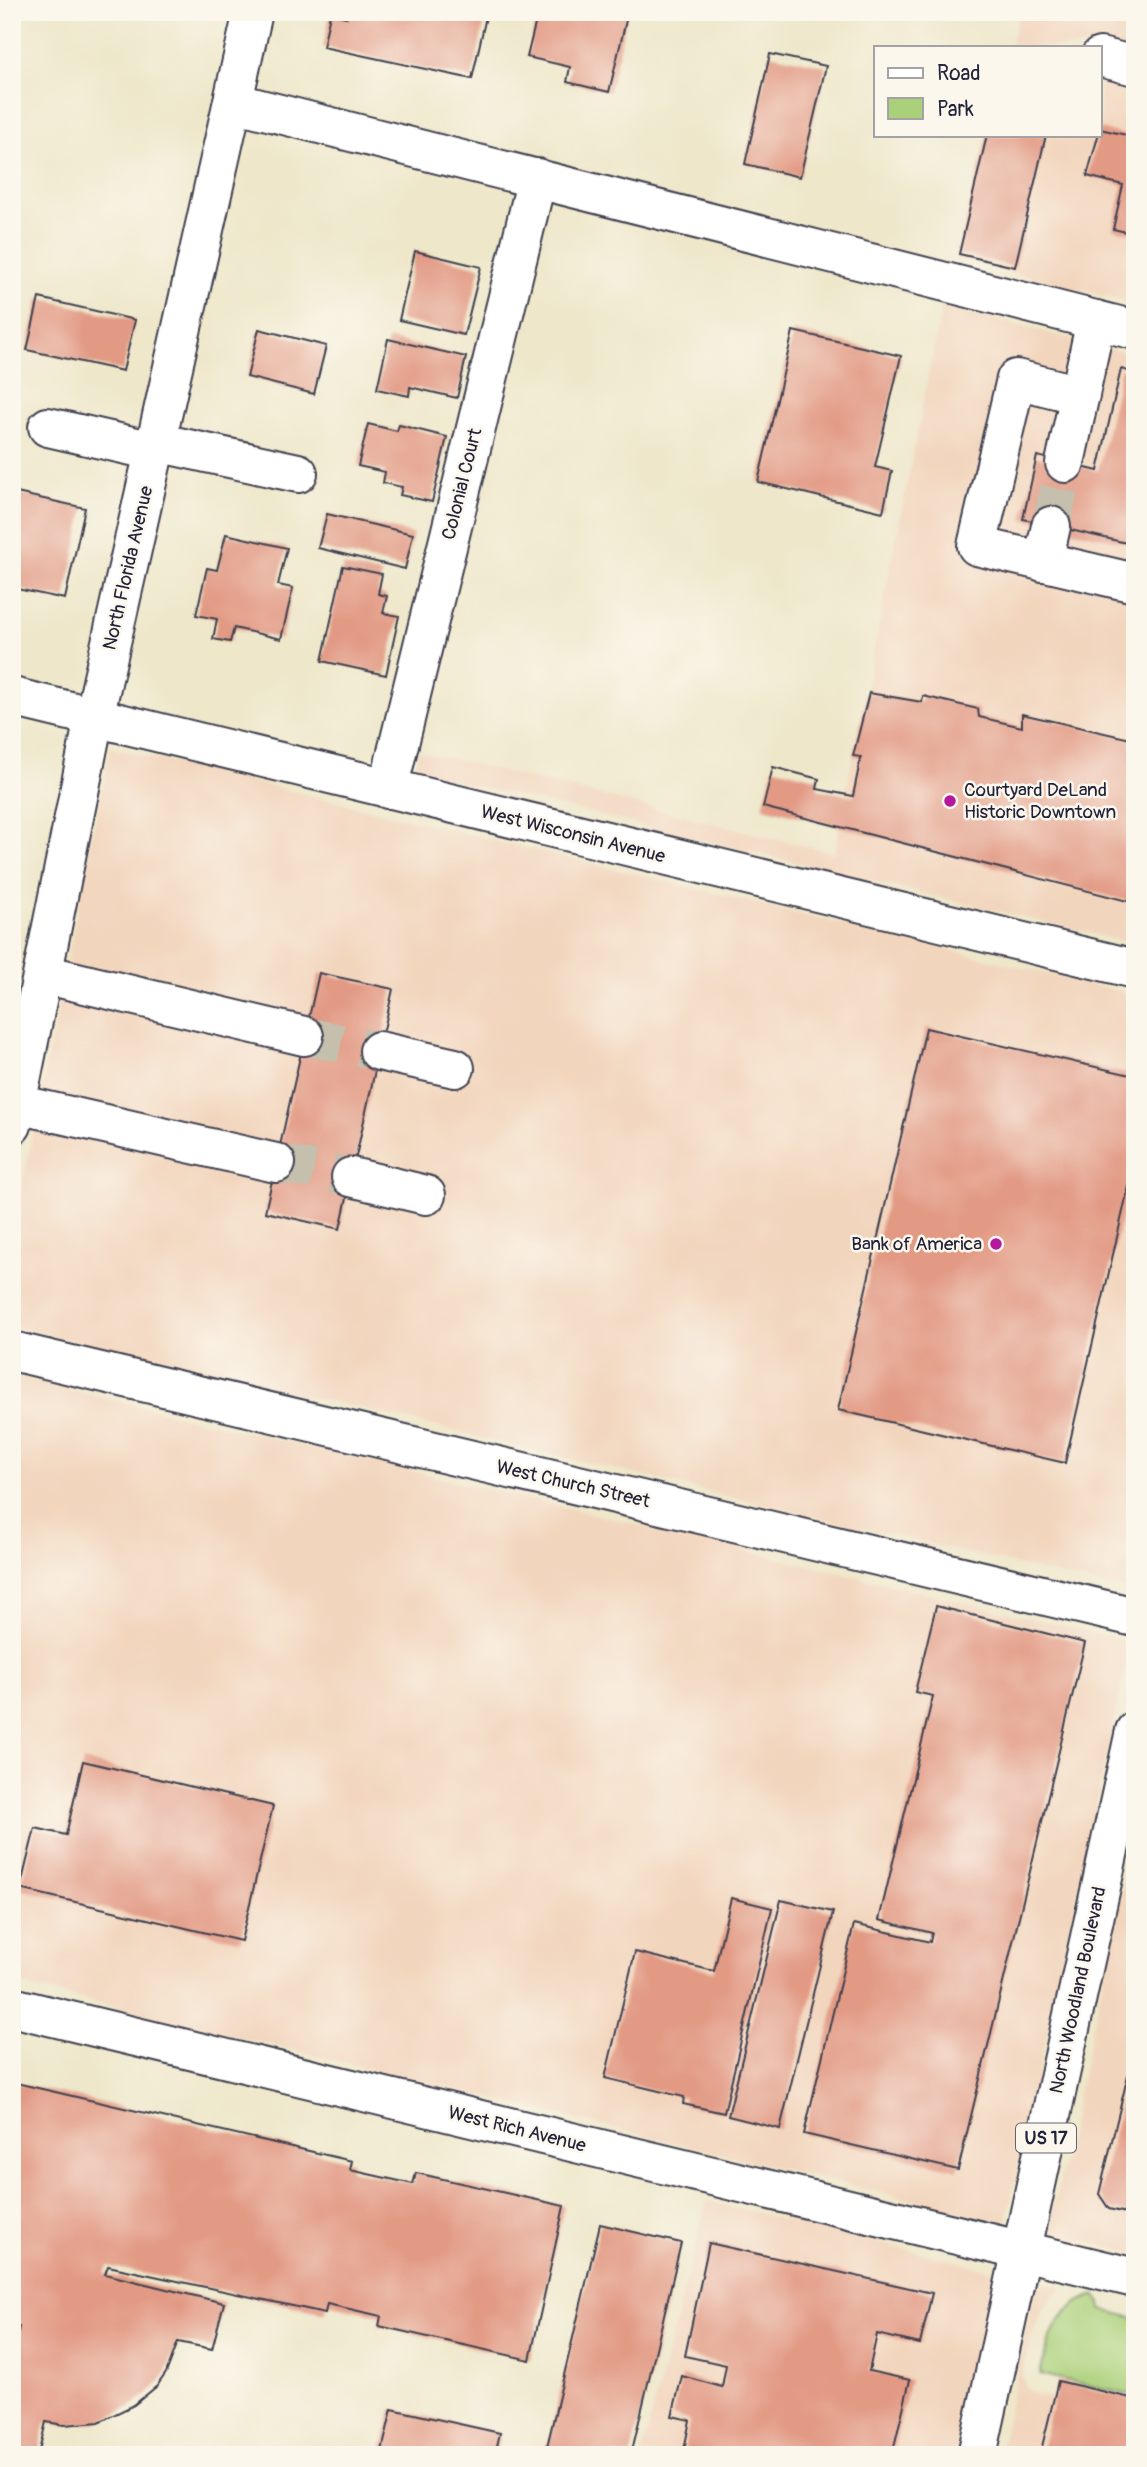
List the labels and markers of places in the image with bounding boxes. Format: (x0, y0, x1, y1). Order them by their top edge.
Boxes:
place label: Courtyard DeLand Historic Downtown (964, 778, 1116, 824)
marker: Courtyard DeLand Historic Downtown (942, 793, 958, 809)
place label: Bank of America (851, 1232, 982, 1256)
marker: Bank of America (988, 1236, 1004, 1252)

